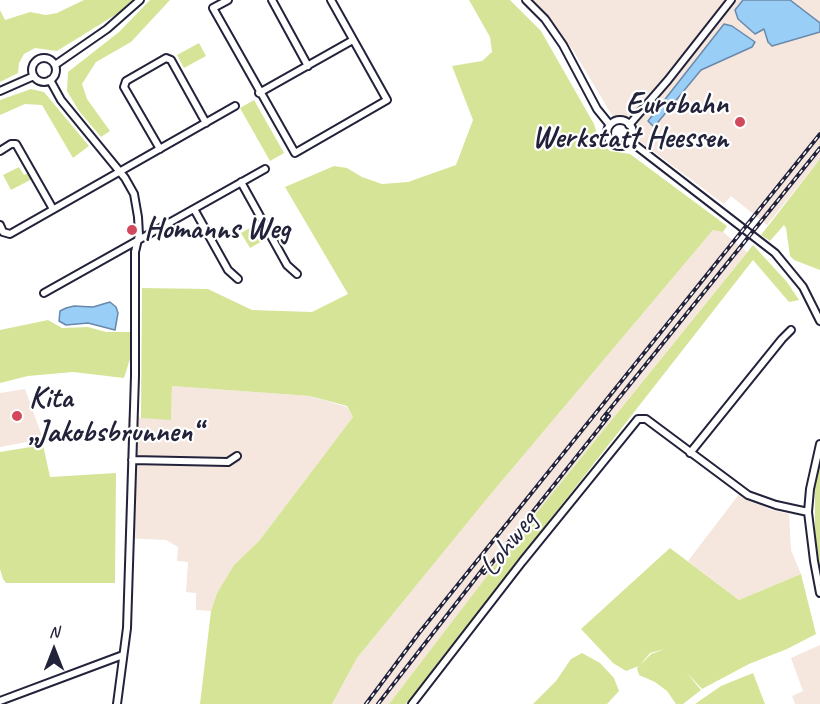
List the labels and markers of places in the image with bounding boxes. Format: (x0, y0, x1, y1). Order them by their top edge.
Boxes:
place label: Eurobahn Werkstatt Heessen (532, 87, 728, 158)
marker: Eurobahn Werkstatt Heessen (733, 115, 747, 129)
place label: Homanns Weg (144, 212, 290, 248)
marker: Homanns Weg (125, 223, 139, 237)
place label: Kita „Jakobsbrunnen“ (29, 381, 200, 452)
marker: Kita „Jakobsbrunnen“ (10, 409, 24, 423)

